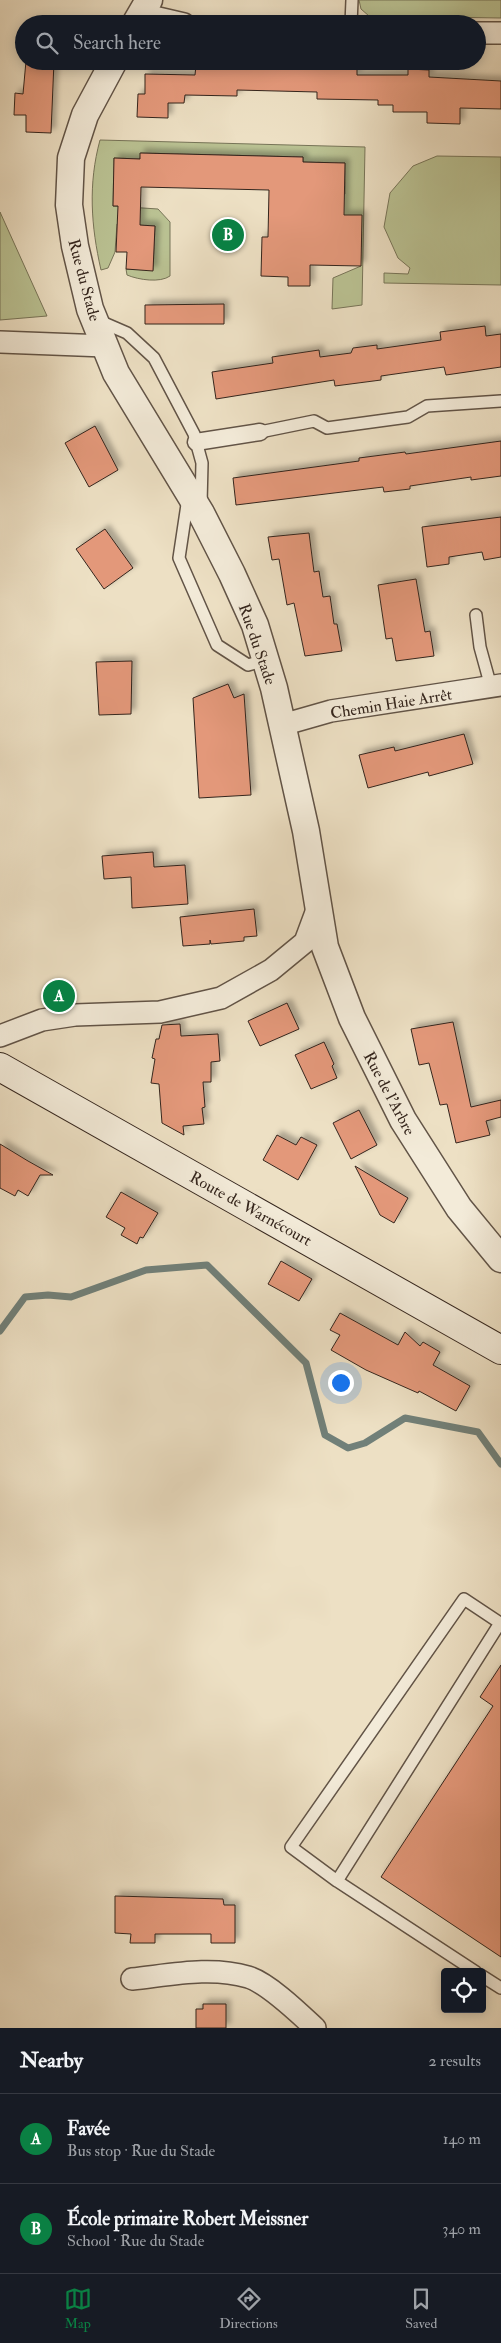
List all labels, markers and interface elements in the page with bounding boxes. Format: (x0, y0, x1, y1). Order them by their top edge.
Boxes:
search box (15, 15, 486, 70)
icon: search (33, 29, 61, 57)
text: Search here (73, 31, 161, 55)
pin: B (212, 216, 244, 254)
street label: Rue du Stade (63, 237, 105, 324)
street label: Rue du Stade (234, 601, 280, 688)
street label: Chemin Haie Arrêt (329, 684, 453, 723)
pin: A (43, 977, 75, 1015)
street label: Rue de l'Arbre (359, 1048, 420, 1139)
street label: Route de Warnécourt (186, 1167, 315, 1251)
your location (328, 1370, 354, 1396)
map controls (441, 1968, 486, 2013)
button: locate (441, 1968, 486, 2013)
text: Nearby (20, 2047, 83, 2074)
text: 2 results (428, 2051, 481, 2071)
text: Favée (67, 2117, 110, 2141)
text: A (31, 2129, 41, 2149)
text: 140 m (443, 2129, 481, 2149)
text: Bus stop · Rue du Stade (67, 2141, 215, 2161)
text: École primaire Robert Meissner (67, 2207, 308, 2231)
text: B (31, 2219, 41, 2239)
text: 340 m (442, 2219, 481, 2239)
text: School · Rue du Stade (67, 2231, 204, 2251)
tab: Map (64, 2285, 92, 2332)
tab: Directions (219, 2285, 278, 2332)
tab: Saved (405, 2285, 437, 2332)

